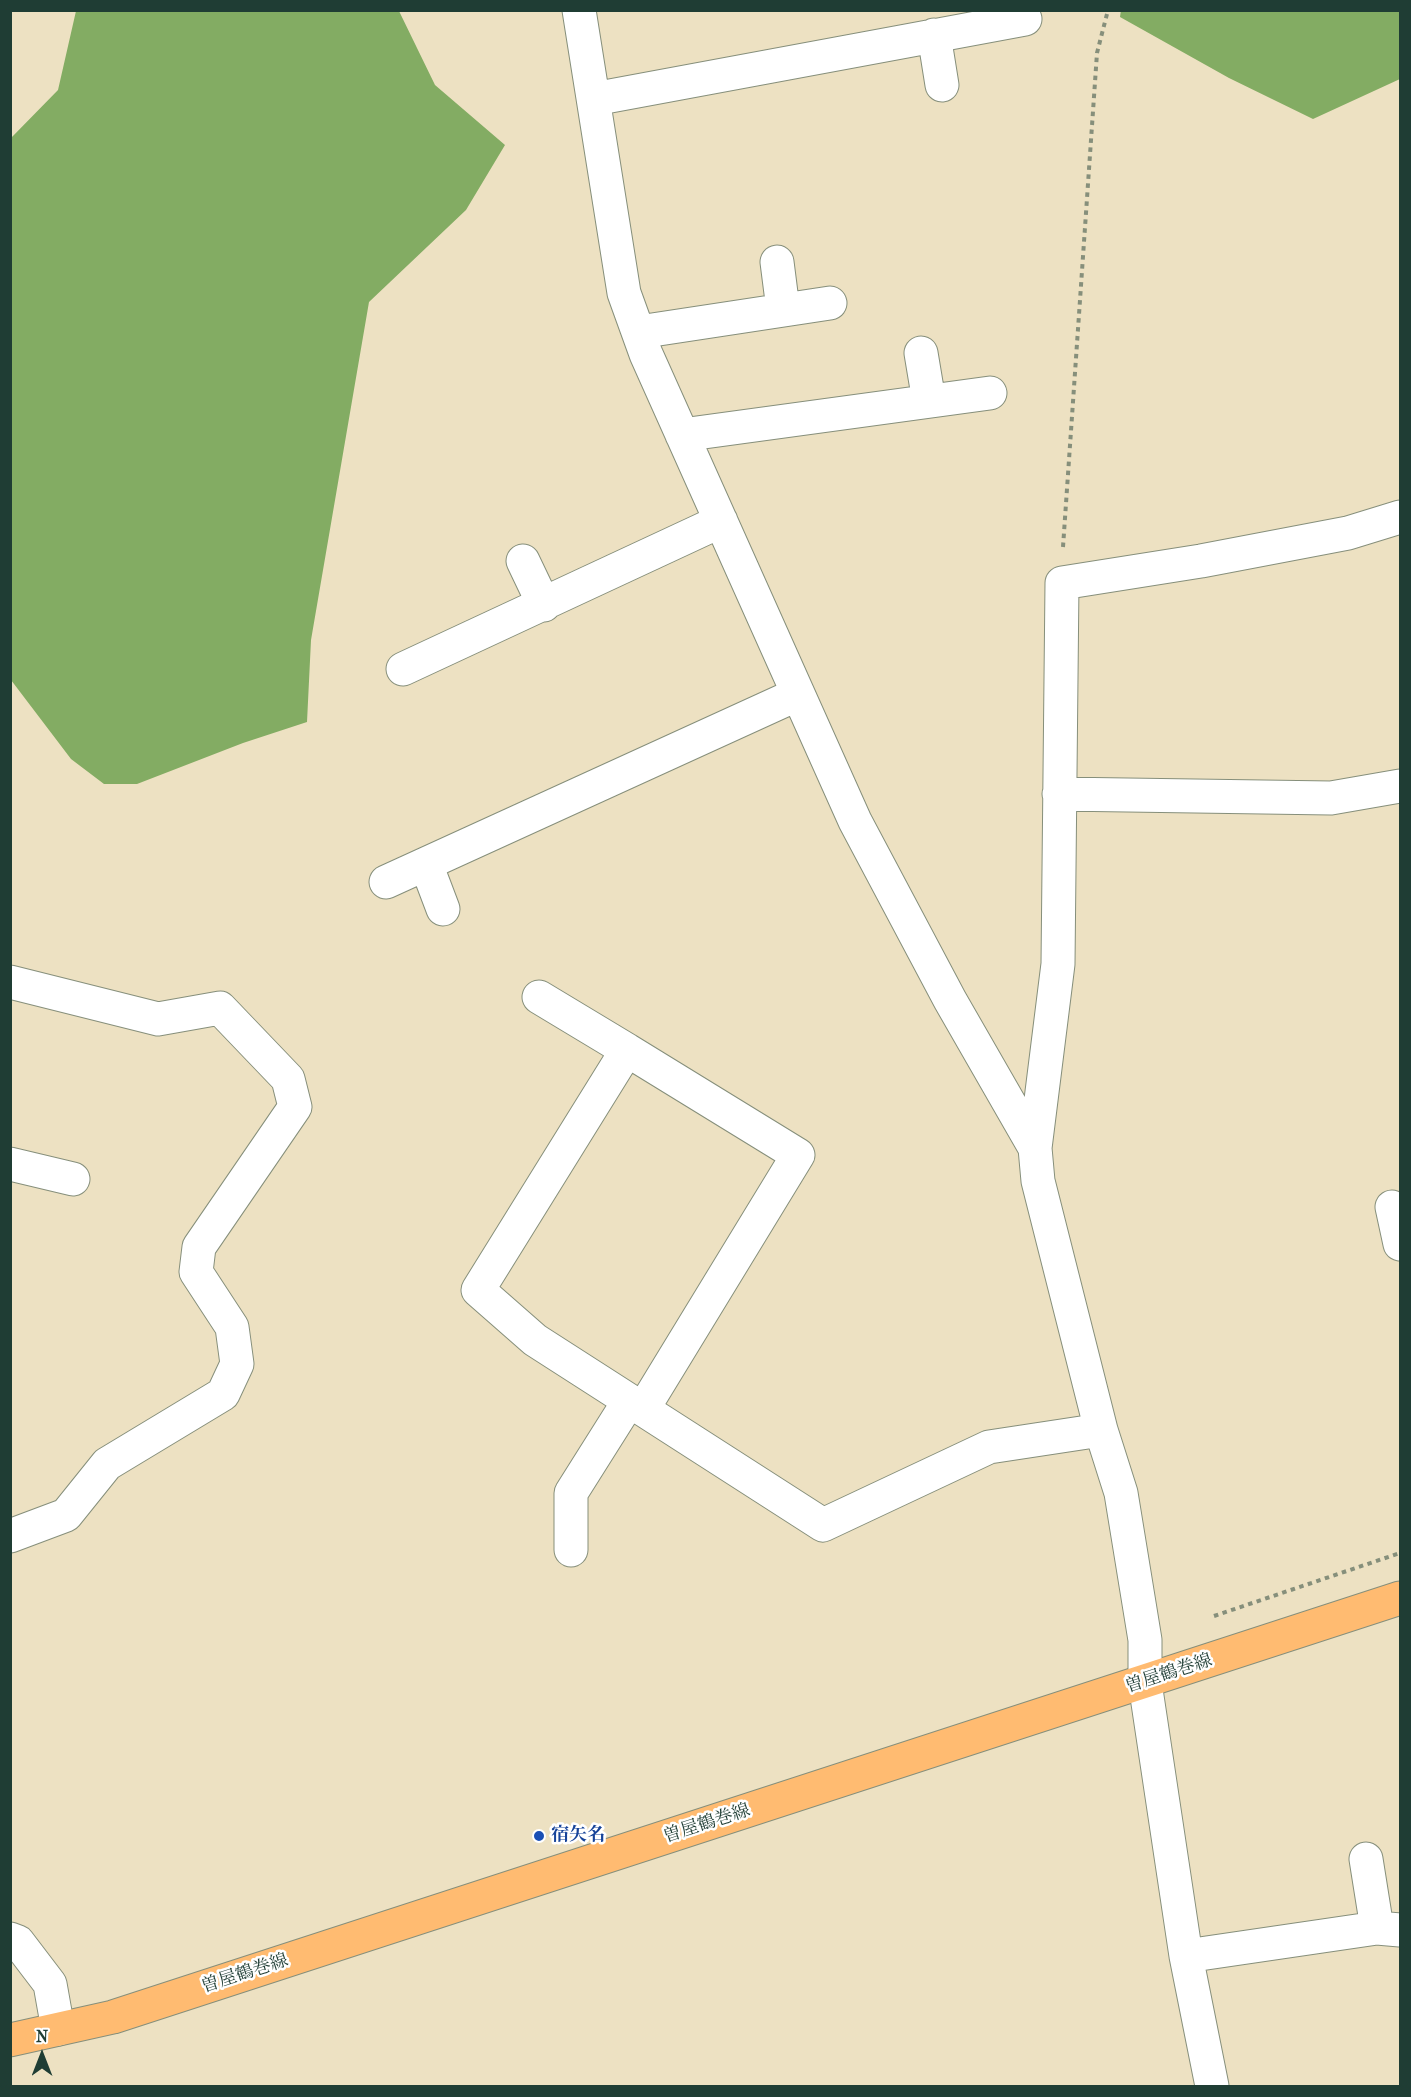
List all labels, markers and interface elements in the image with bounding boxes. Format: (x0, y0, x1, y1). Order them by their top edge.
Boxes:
street label: 曽屋鶴巻線 (1123, 1650, 1215, 1698)
street label: 曽屋鶴巻線 (661, 1800, 753, 1848)
place label: 宿矢名 (551, 1825, 605, 1847)
marker: 宿矢名 (532, 1829, 546, 1843)
street label: 曽屋鶴巻線 (199, 1950, 291, 1998)
north arrow (12, 2025, 72, 2085)
text: N (36, 2027, 48, 2046)

